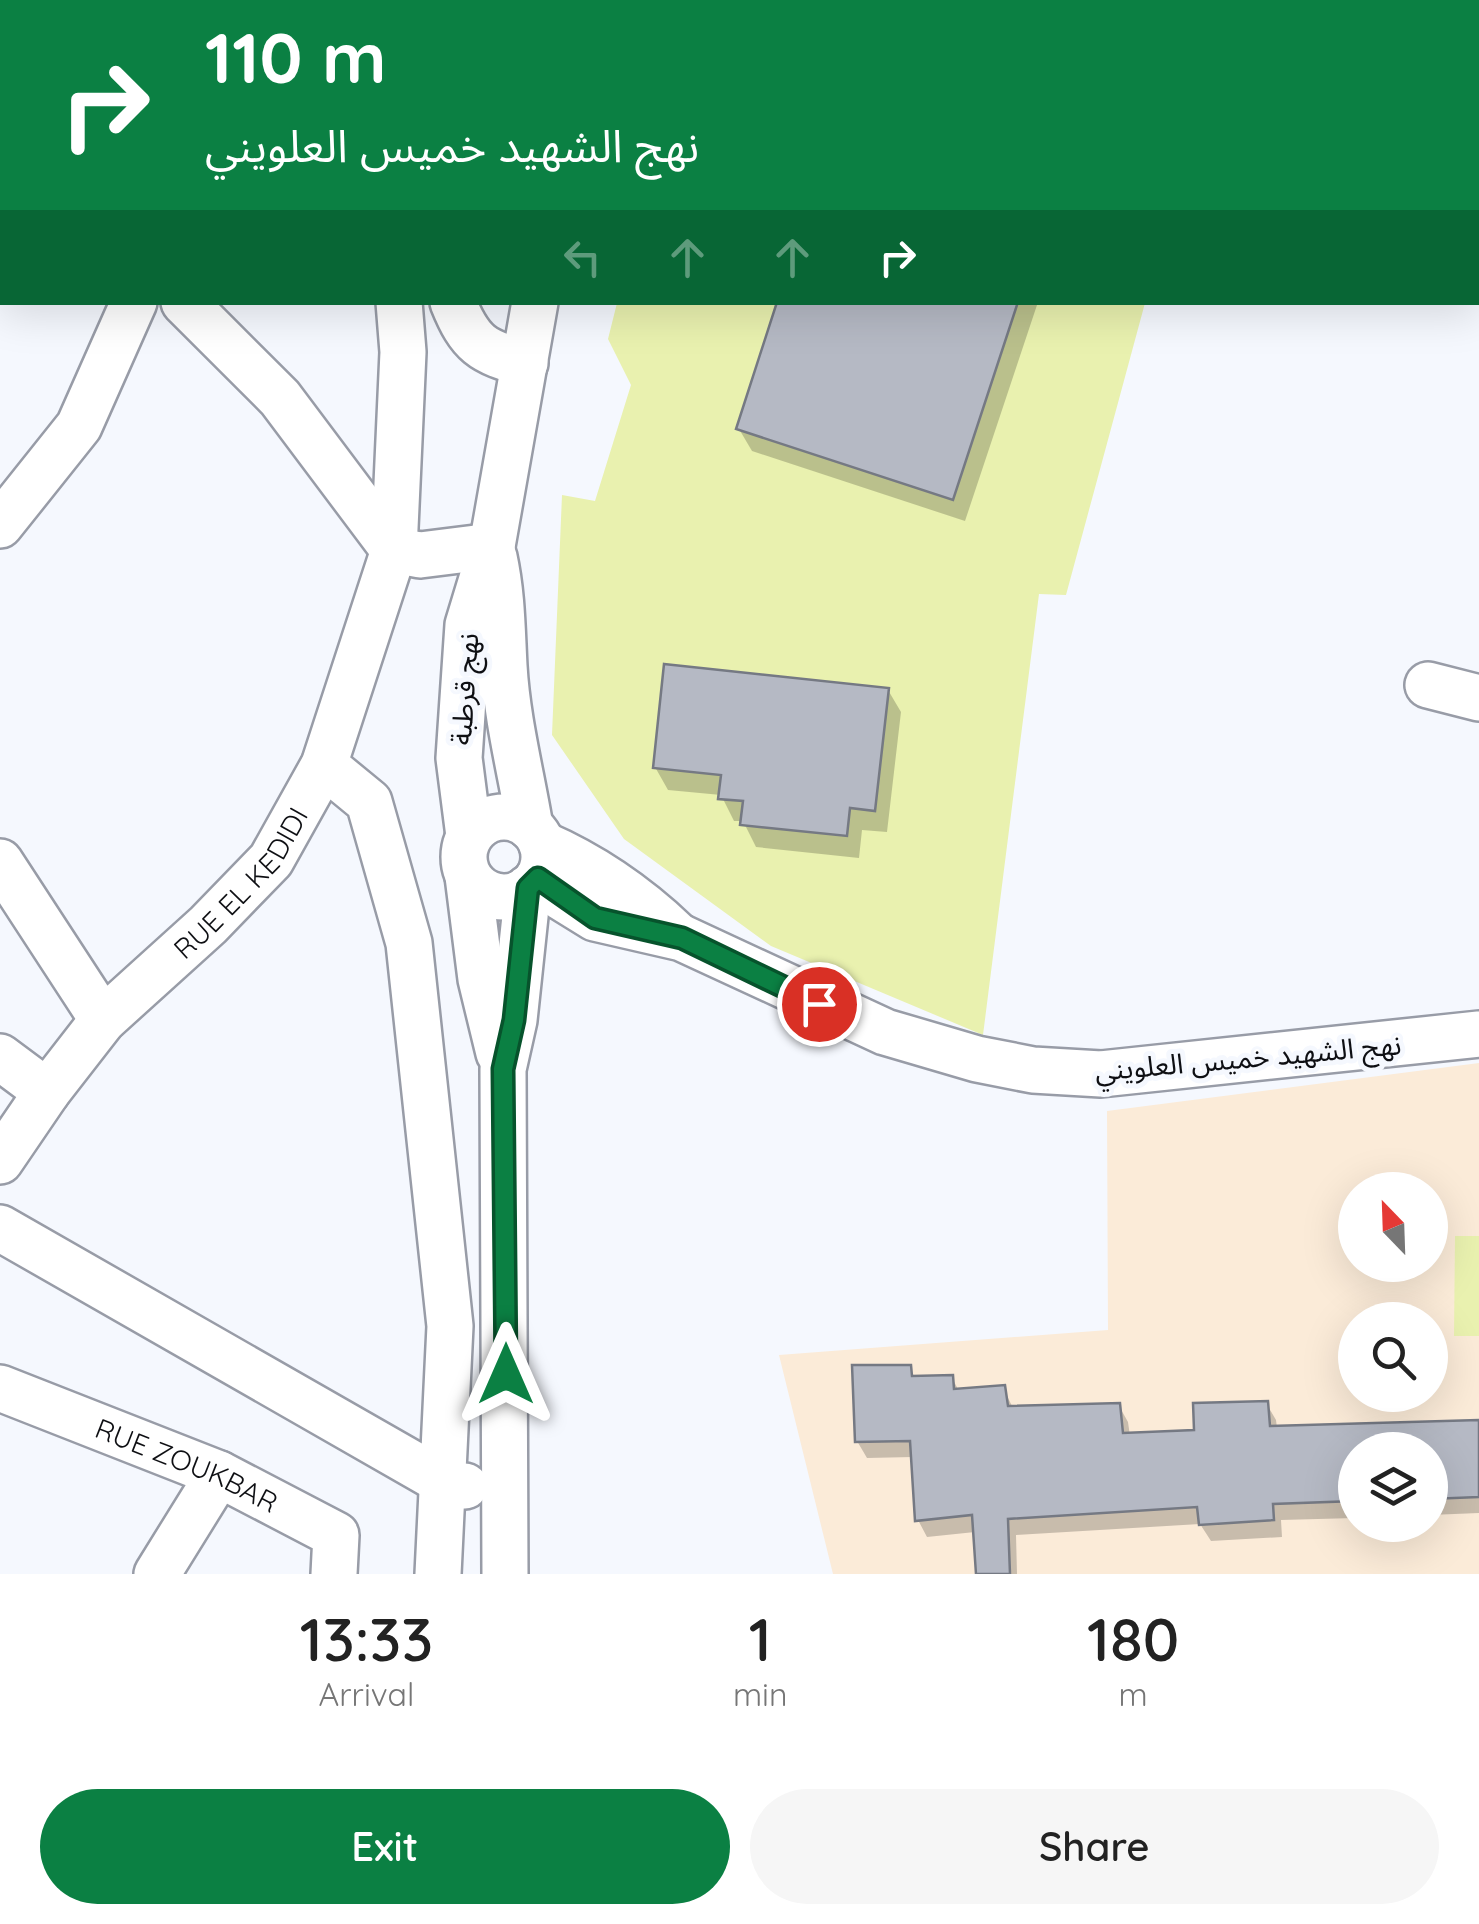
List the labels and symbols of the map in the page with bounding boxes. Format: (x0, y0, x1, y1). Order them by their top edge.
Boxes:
street label: نهج قرطبة (443, 632, 489, 747)
street label: RUE EL KEDIDI (166, 801, 315, 966)
pin (777, 962, 862, 1047)
street label: نهج الشهيد خميس العلويني (1093, 1026, 1403, 1092)
north arrow (1338, 1172, 1448, 1282)
position arrow (454, 1322, 558, 1426)
street label: RUE ZOUKBAR (91, 1410, 284, 1519)

